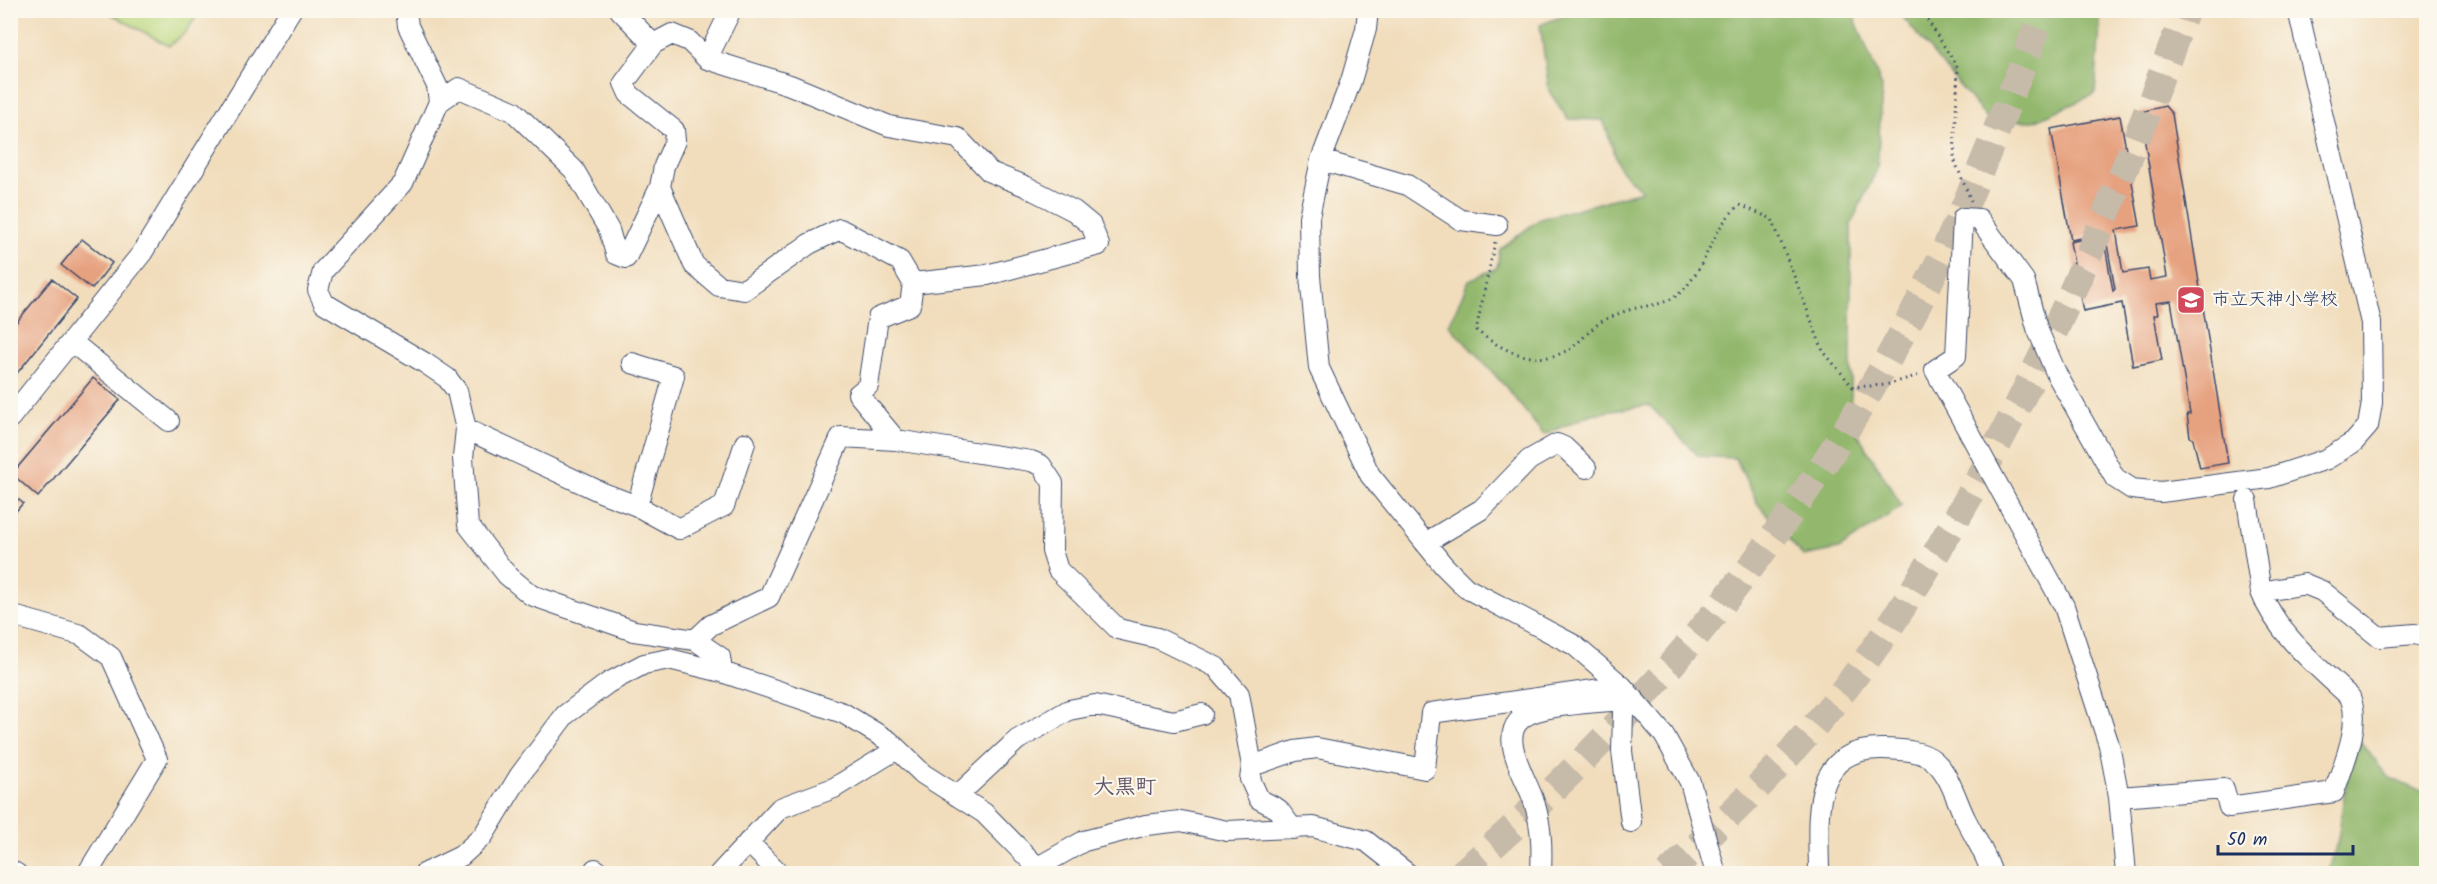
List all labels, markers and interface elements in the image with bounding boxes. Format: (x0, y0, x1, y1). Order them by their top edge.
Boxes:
school or university icon: 市立天神小学校 (2175, 284, 2207, 316)
place label: 市立天神小学校 (2212, 286, 2338, 315)
district label: 大黒町 (1094, 771, 1157, 804)
scale bar (2218, 818, 2353, 856)
text: 50 m (2227, 826, 2267, 855)

